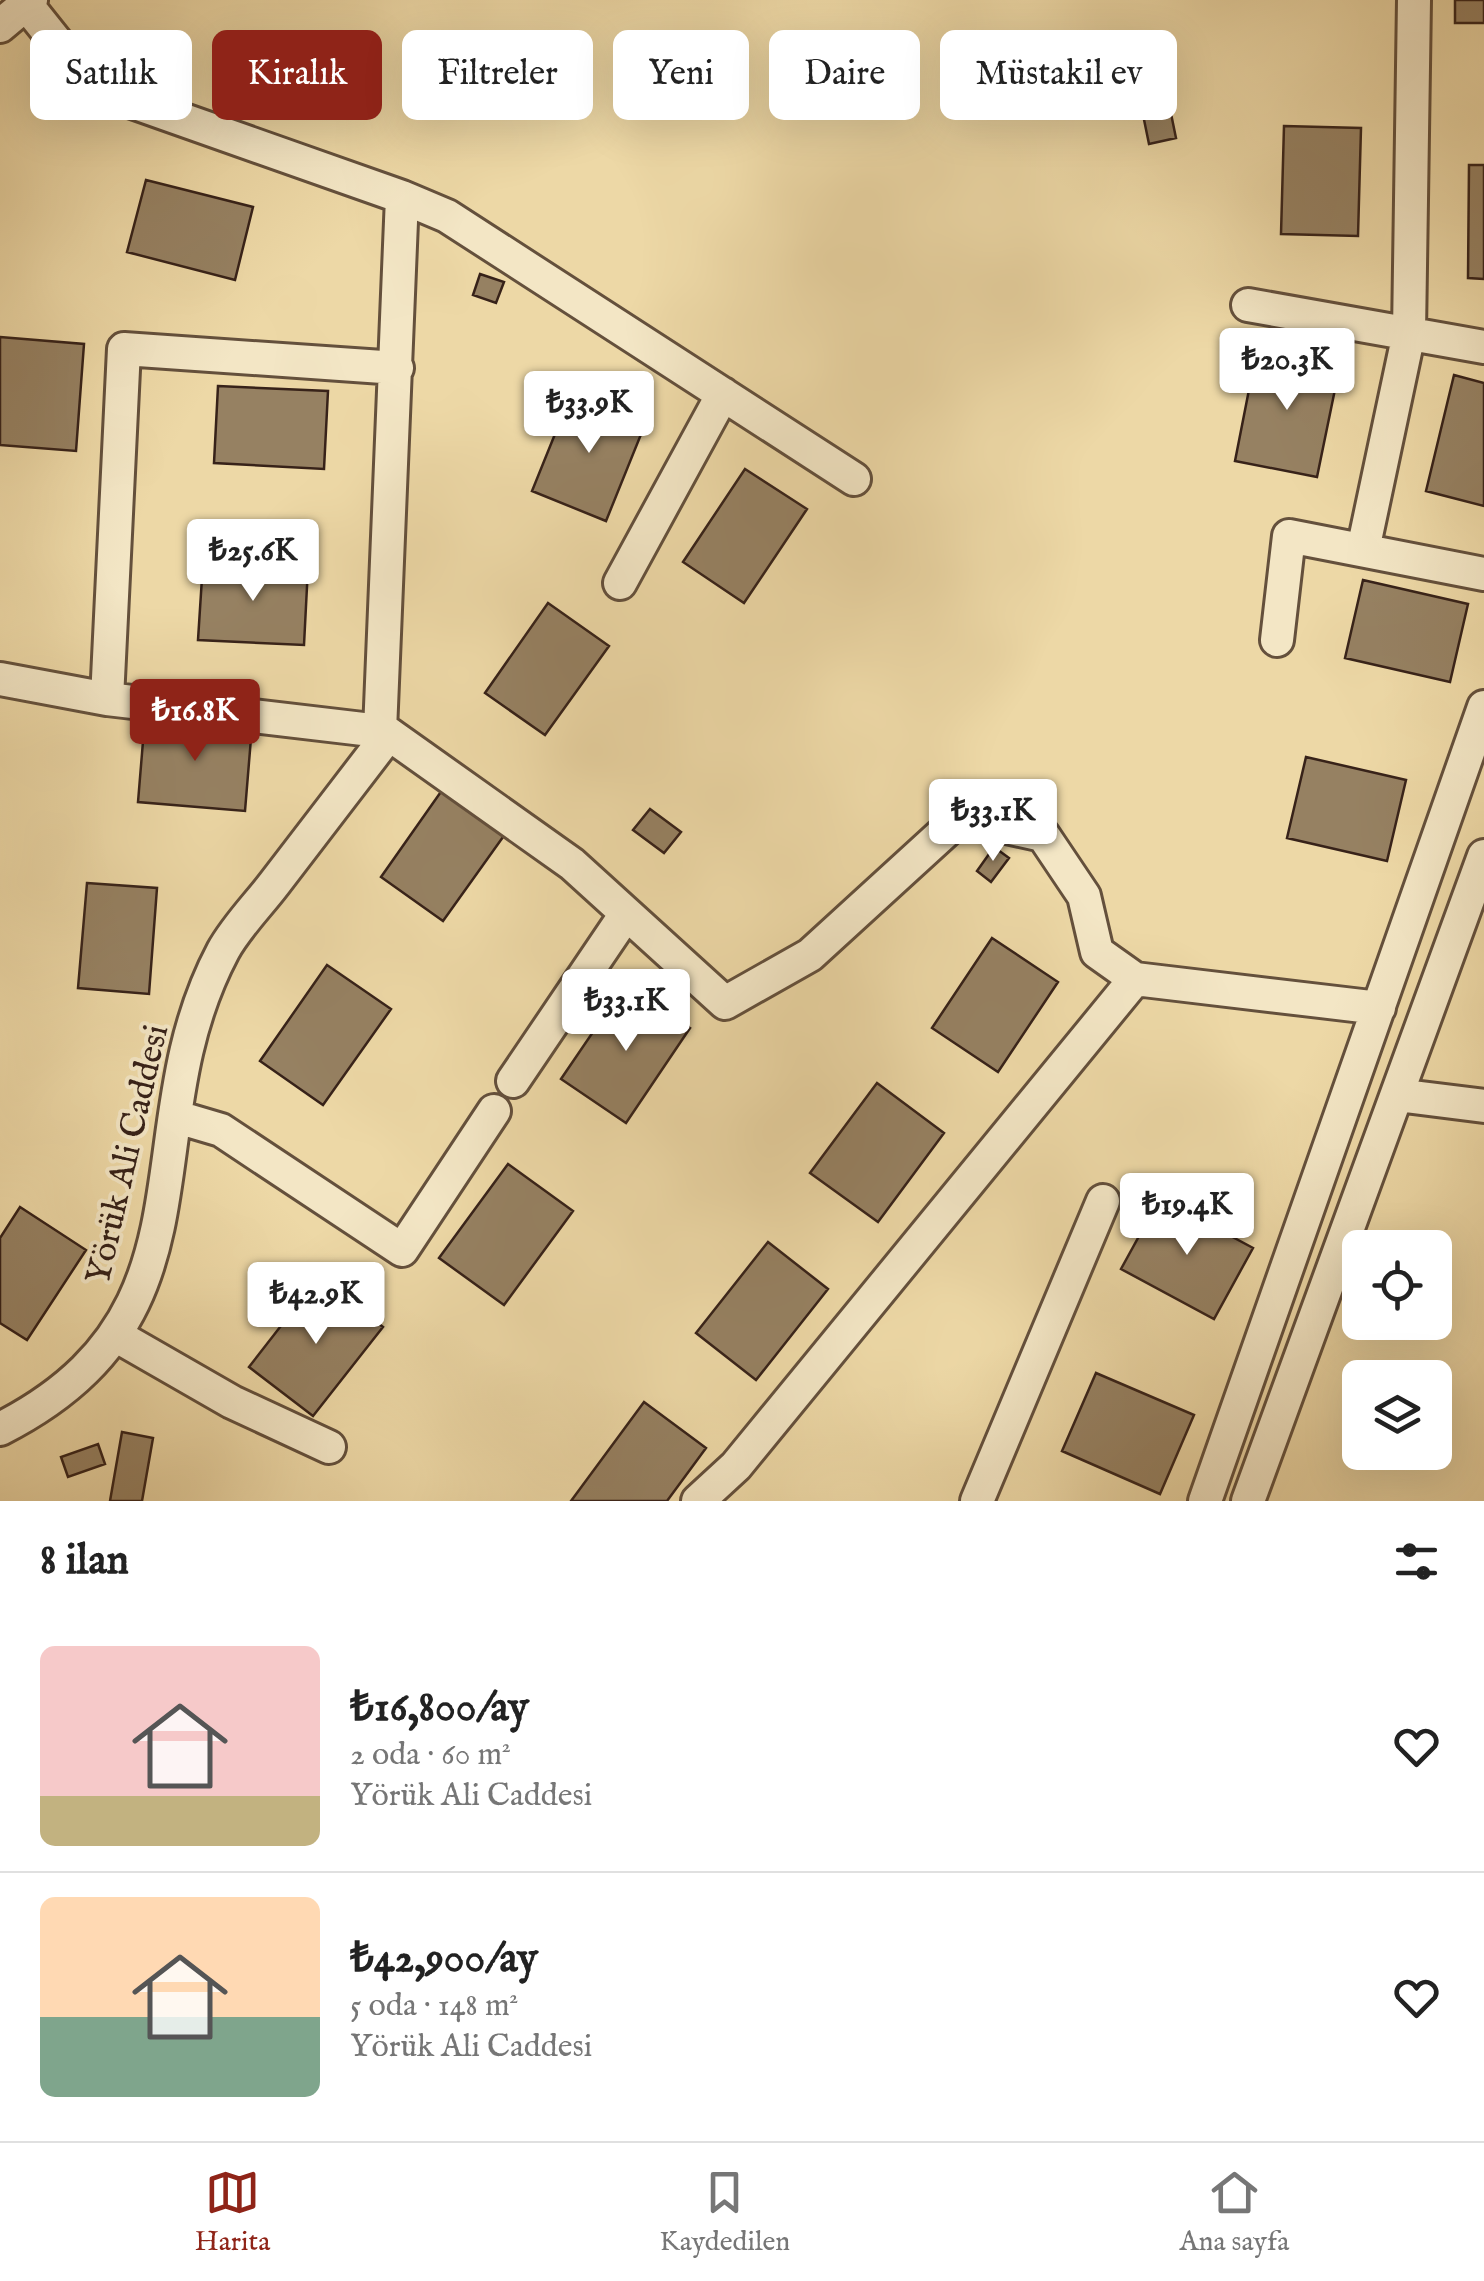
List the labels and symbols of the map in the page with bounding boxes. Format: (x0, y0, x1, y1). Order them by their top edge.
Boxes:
pin: ₺20.3K (1206, 328, 1368, 413)
pin: ₺33.9K (508, 371, 670, 456)
pin: ₺25.6K (172, 519, 334, 604)
pin: ₺16.8K (114, 679, 276, 764)
pin: ₺33.1K (912, 779, 1074, 864)
pin: ₺33.1K (545, 969, 707, 1054)
street label: Yörük Ali Caddesi (77, 1020, 180, 1289)
pin: ₺19.4K (1106, 1173, 1268, 1258)
pin: ₺42.9K (235, 1262, 397, 1347)

